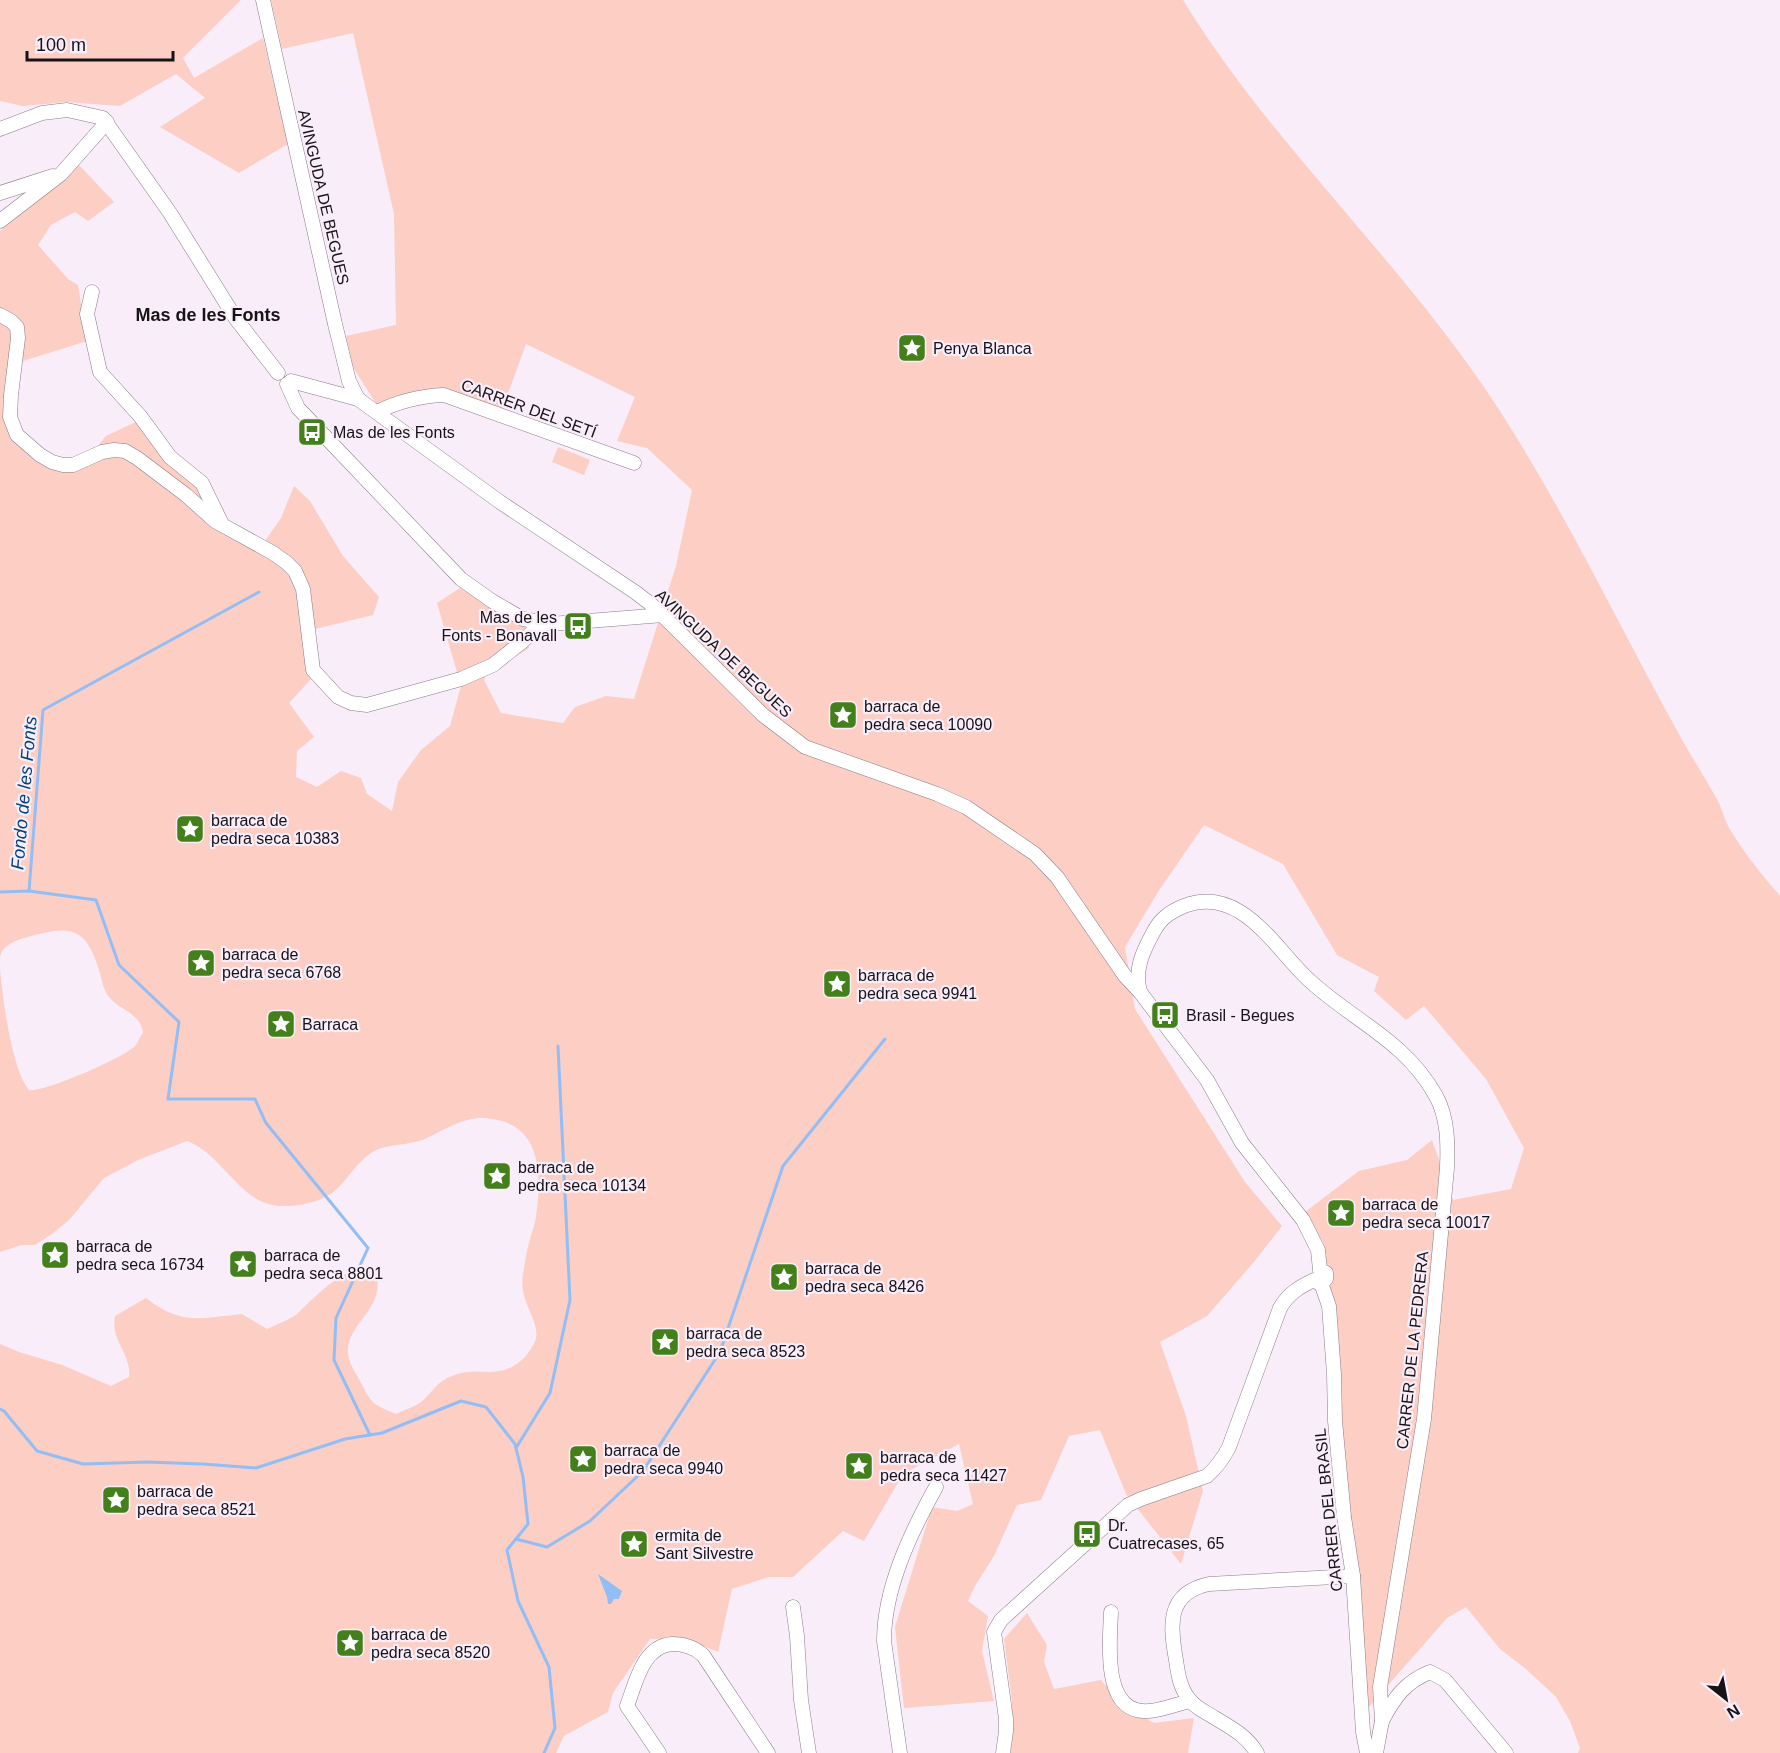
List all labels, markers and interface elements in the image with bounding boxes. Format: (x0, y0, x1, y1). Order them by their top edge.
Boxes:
scale bar (27, 24, 172, 62)
text: 100 m (36, 35, 86, 55)
street label: AVINGUDA DE BEGUES (295, 108, 352, 286)
district label: Mas de les Fonts (135, 305, 281, 325)
place icon: Penya Blanca (896, 332, 928, 364)
place label: Penya Blanca (933, 340, 1032, 357)
street label: CARRER DEL SETÍ (459, 375, 600, 441)
bus stop icon: Mas de les Fonts (296, 416, 328, 448)
place label: Mas de les Fonts (333, 424, 455, 441)
street label: AVINGUDA DE BEGUES (652, 586, 795, 721)
place label: Mas de les Fonts - Bonavall (441, 609, 557, 644)
bus stop icon: Mas de les Fonts - Bonavall (562, 610, 594, 642)
place label: barraca de pedra seca 10090 (864, 698, 992, 733)
place icon: barraca de pedra seca 10090 (827, 699, 859, 731)
water label: Fondo de les Fonts (7, 715, 41, 871)
place label: barraca de pedra seca 10383 (211, 812, 339, 847)
place icon: barraca de pedra seca 10383 (174, 813, 206, 845)
place label: barraca de pedra seca 6768 (222, 946, 341, 981)
place icon: barraca de pedra seca 6768 (185, 947, 217, 979)
place label: barraca de pedra seca 9941 (858, 967, 977, 1002)
place icon: barraca de pedra seca 9941 (821, 968, 853, 1000)
bus stop icon: Brasil - Begues (1149, 999, 1181, 1031)
place label: Brasil - Begues (1186, 1007, 1295, 1024)
place icon: Barraca (265, 1008, 297, 1040)
place label: Barraca (302, 1016, 358, 1033)
place label: barraca de pedra seca 10134 (518, 1159, 646, 1194)
place icon: barraca de pedra seca 10134 (481, 1160, 513, 1192)
place label: barraca de pedra seca 10017 (1362, 1196, 1490, 1231)
place icon: barraca de pedra seca 10017 (1325, 1197, 1357, 1229)
place label: barraca de pedra seca 16734 (76, 1238, 204, 1273)
place icon: barraca de pedra seca 16734 (39, 1239, 71, 1271)
place label: barraca de pedra seca 8801 (264, 1247, 383, 1282)
place icon: barraca de pedra seca 8801 (227, 1248, 259, 1280)
street label: CARRER DE LA PEDRERA (1394, 1250, 1431, 1450)
place label: barraca de pedra seca 8426 (805, 1260, 924, 1295)
place icon: barraca de pedra seca 8426 (768, 1261, 800, 1293)
place label: barraca de pedra seca 8523 (686, 1325, 805, 1360)
place icon: barraca de pedra seca 8523 (649, 1326, 681, 1358)
street label: CARRER DEL BRASIL (1311, 1427, 1346, 1592)
place label: barraca de pedra seca 9940 (604, 1442, 723, 1477)
place icon: barraca de pedra seca 9940 (567, 1443, 599, 1475)
place label: barraca de pedra seca 11427 (880, 1449, 1007, 1484)
place icon: barraca de pedra seca 11427 (843, 1450, 875, 1482)
place label: barraca de pedra seca 8521 (137, 1483, 256, 1518)
place icon: barraca de pedra seca 8521 (100, 1484, 132, 1516)
place label: Dr. Cuatrecases, 65 (1108, 1517, 1225, 1552)
bus stop icon: Dr. Cuatrecases, 65 (1071, 1518, 1103, 1550)
place label: ermita de Sant Silvestre (655, 1527, 754, 1562)
place icon: ermita de Sant Silvestre (618, 1528, 650, 1560)
place label: barraca de pedra seca 8520 (371, 1626, 490, 1661)
place icon: barraca de pedra seca 8520 (334, 1627, 366, 1659)
north arrow (1696, 1669, 1756, 1729)
text: N (1724, 1701, 1743, 1722)

